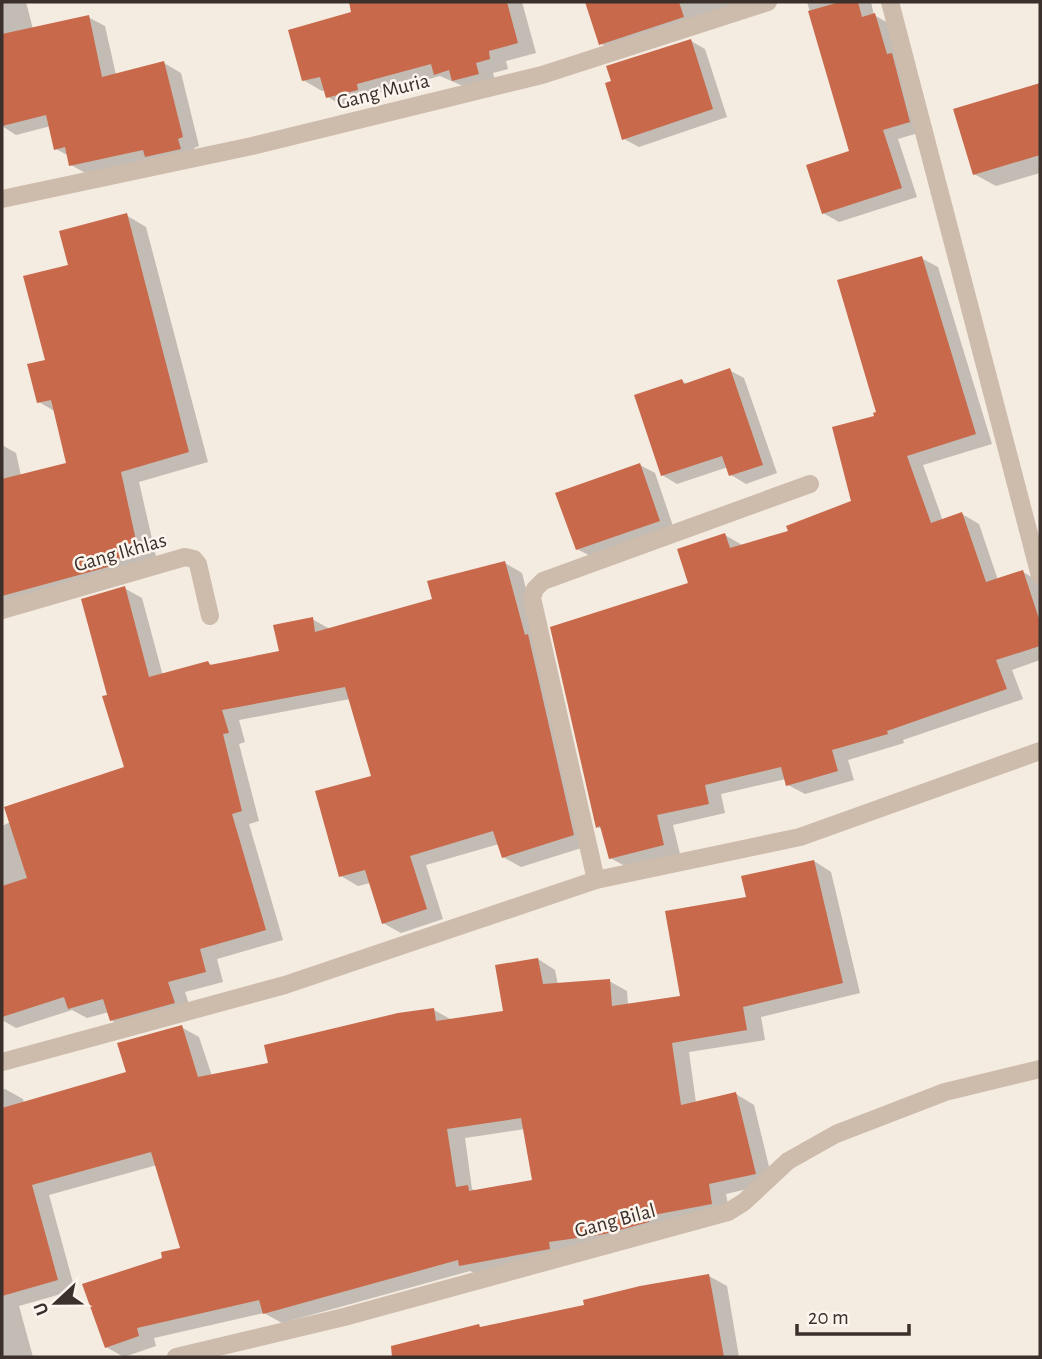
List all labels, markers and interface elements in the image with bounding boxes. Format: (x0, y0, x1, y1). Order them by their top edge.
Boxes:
street label: Gang Muria (335, 70, 432, 113)
street label: Gang Ikhlas (72, 529, 169, 576)
street label: Gang Bilal (572, 1200, 658, 1241)
north arrow (21, 1268, 91, 1338)
scale bar (797, 1292, 909, 1336)
text: U (31, 1300, 53, 1318)
text: 20 m (808, 1307, 849, 1328)

